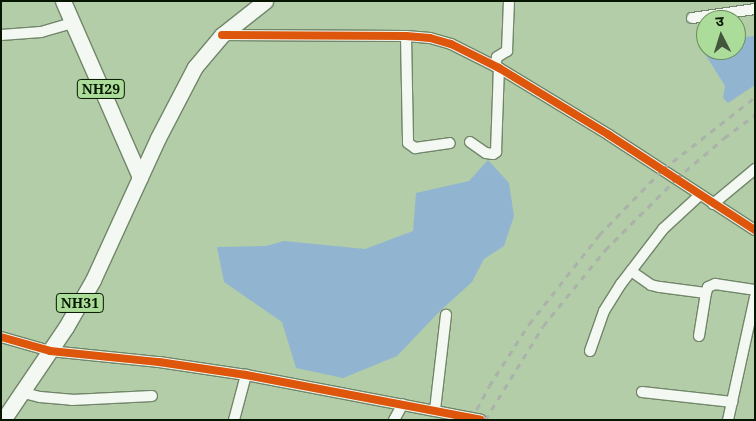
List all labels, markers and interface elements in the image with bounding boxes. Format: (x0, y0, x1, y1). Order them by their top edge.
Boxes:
north arrow (696, 10, 746, 60)
text: उ (715, 11, 725, 30)
road number: NH29 (76, 78, 126, 100)
road number: NH31 (55, 292, 105, 314)

